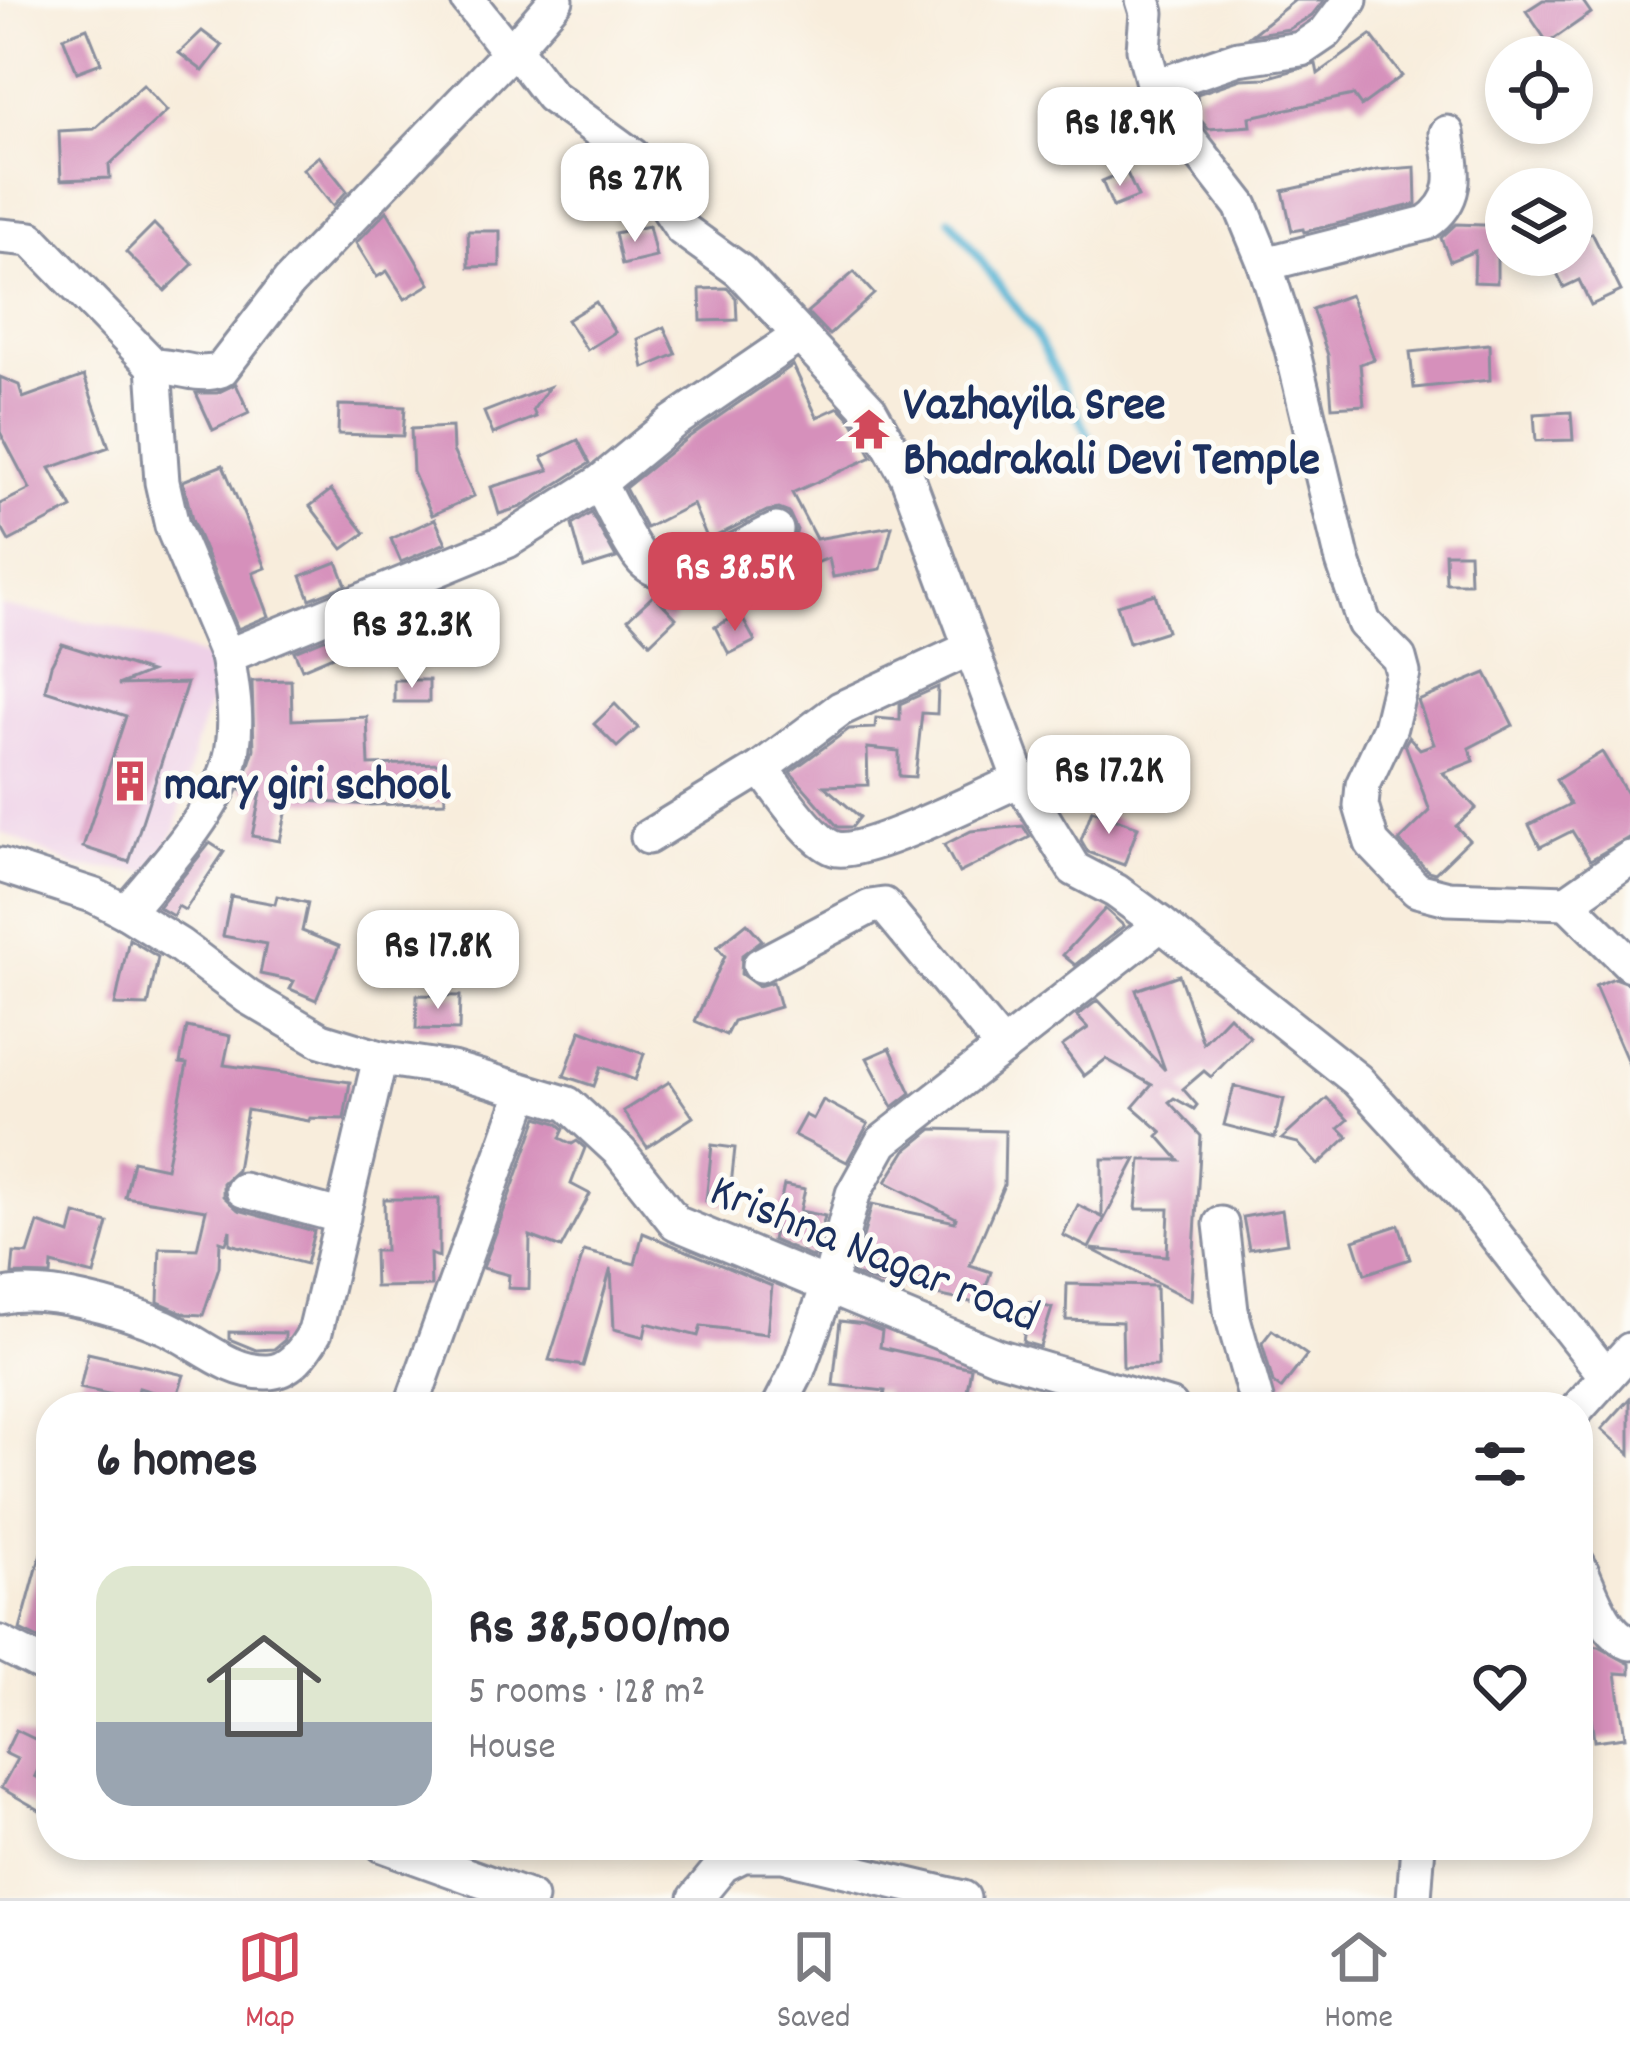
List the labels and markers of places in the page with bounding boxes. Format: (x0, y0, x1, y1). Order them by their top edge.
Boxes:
pin: Rs 18.9K (996, 87, 1244, 189)
pin: Rs 27K (537, 143, 733, 245)
place label: Vazhayila Sree Bhadrakali Devi Temple (903, 374, 1320, 498)
temple icon: Vazhayila Sree Bhadrakali Devi Temple (846, 406, 892, 452)
pin: Rs 38.5K (611, 532, 859, 634)
pin: Rs 32.3K (288, 589, 536, 691)
pin: Rs 17.2K (985, 735, 1233, 837)
place label: mary giri school (164, 754, 451, 823)
building icon: mary giri school (107, 758, 153, 804)
pin: Rs 17.8K (314, 910, 562, 1012)

